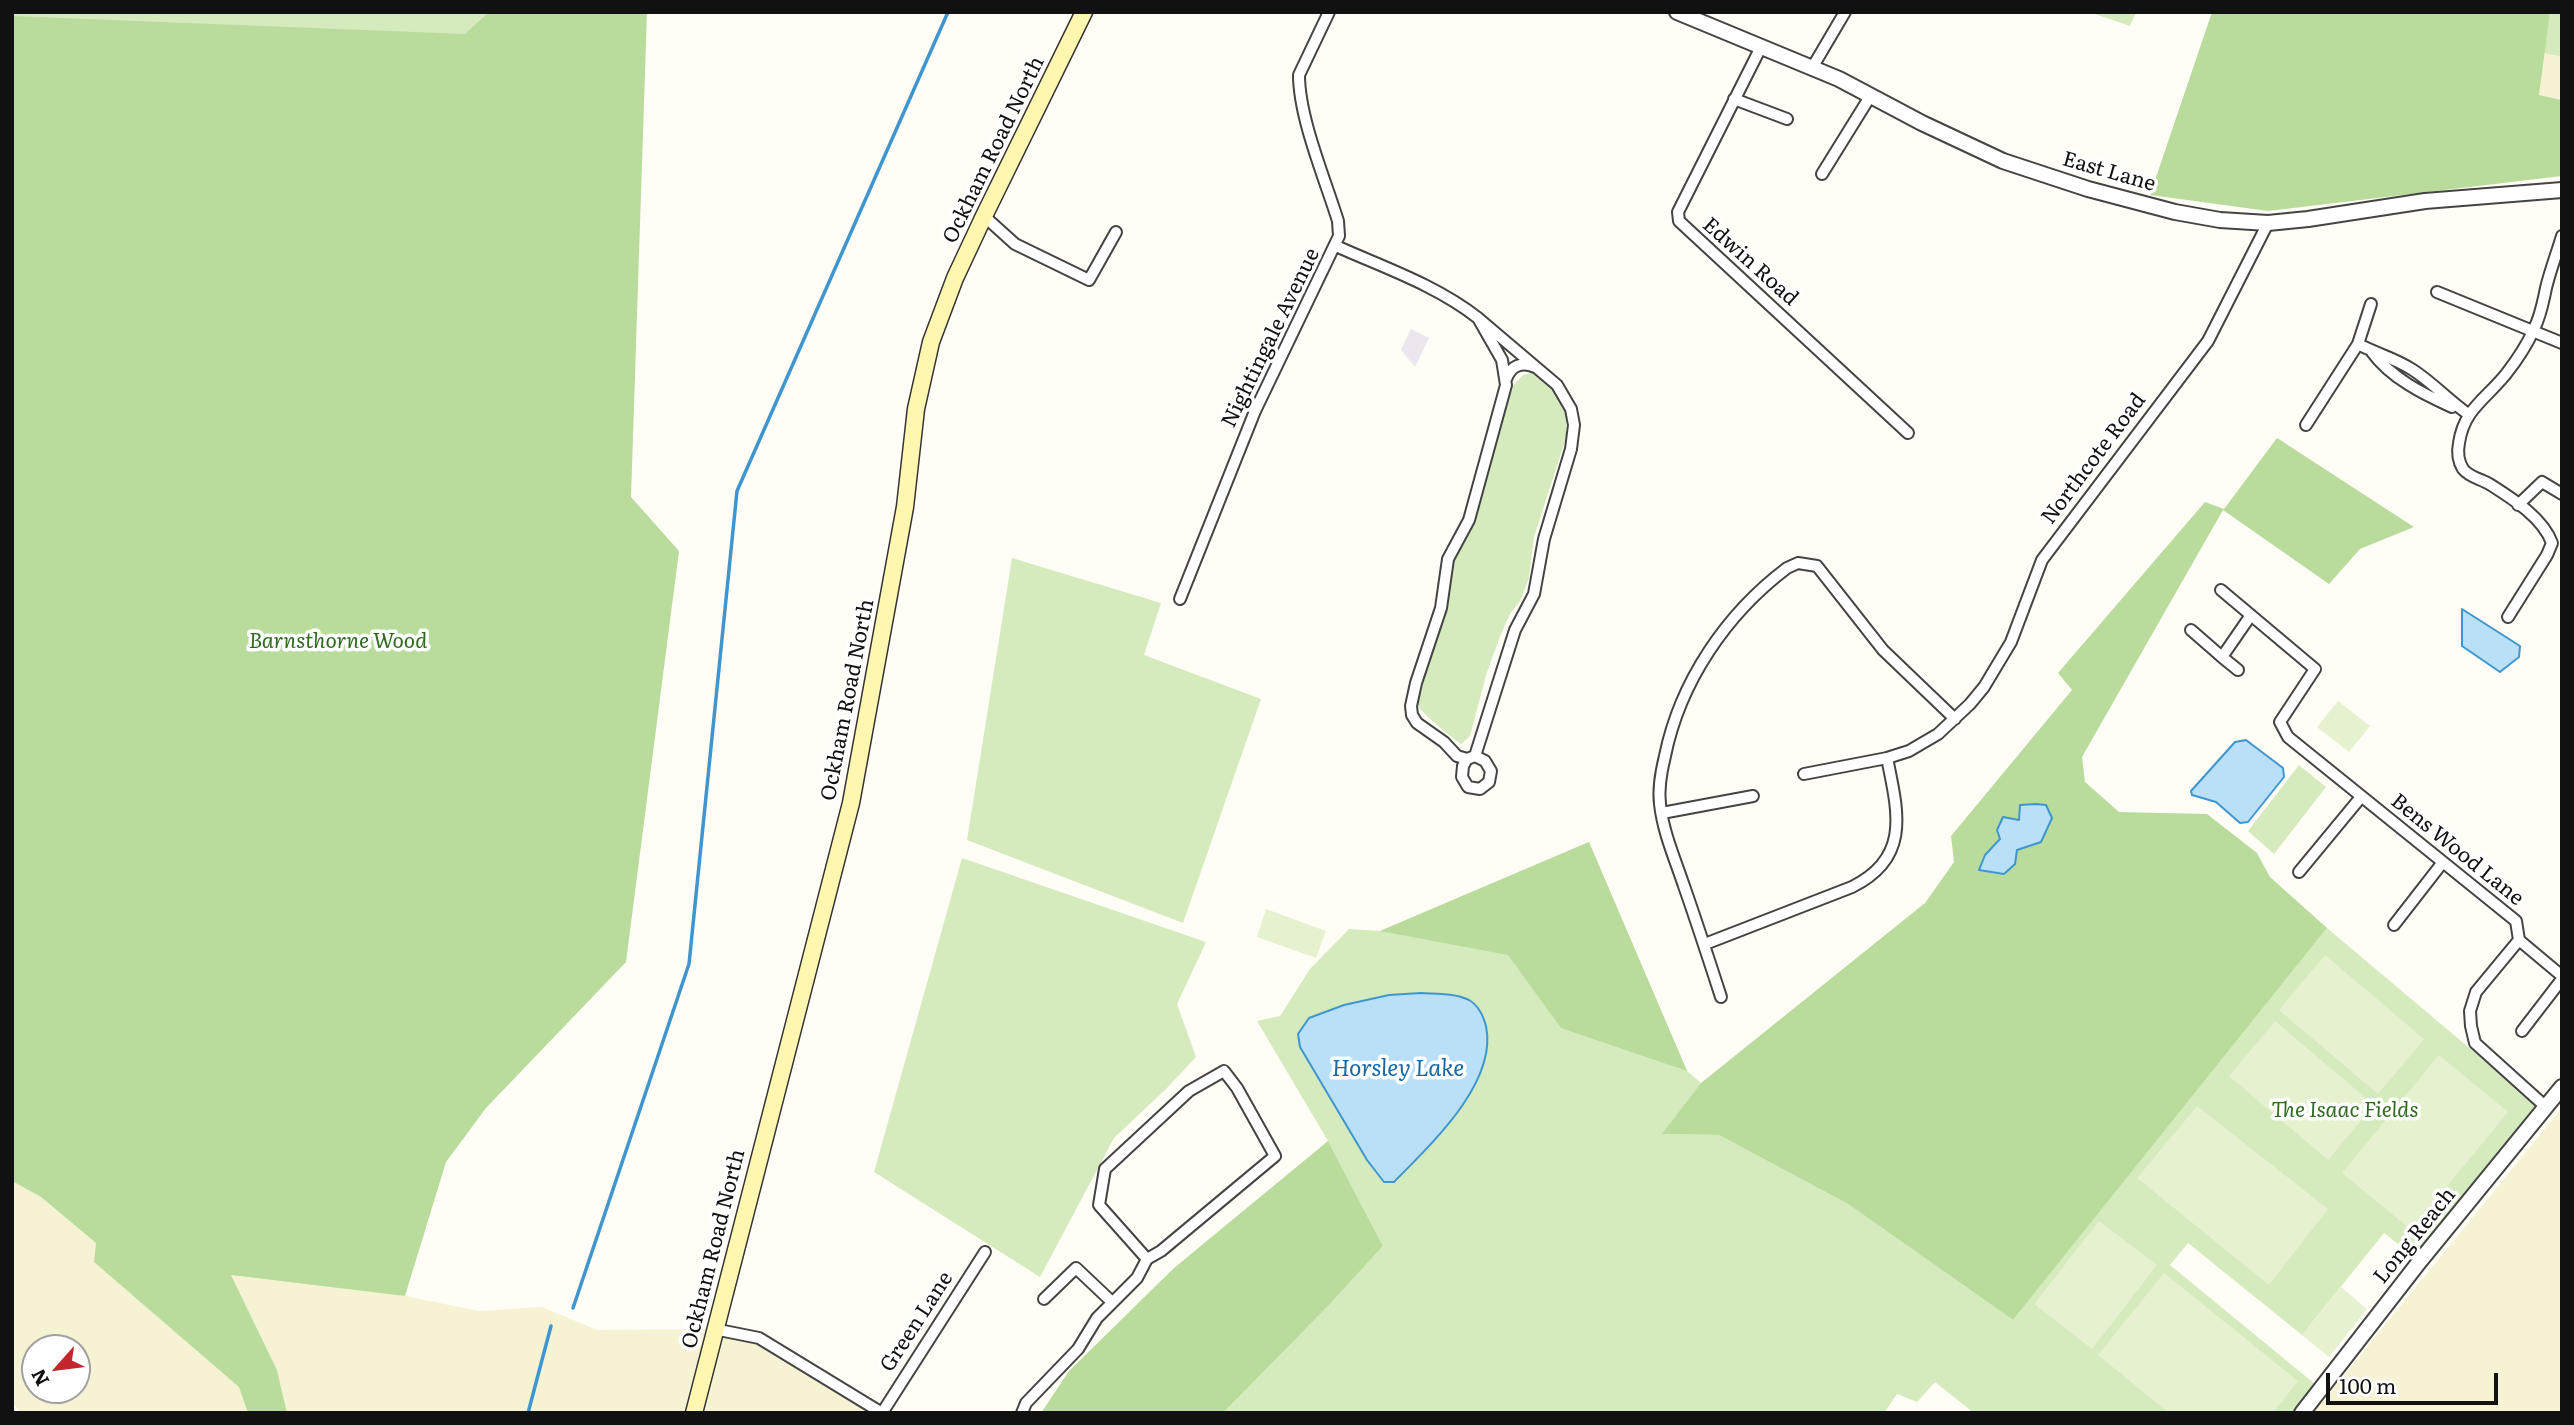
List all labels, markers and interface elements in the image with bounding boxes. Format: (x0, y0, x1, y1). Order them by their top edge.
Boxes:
street label: Ockham Road North (938, 52, 1050, 248)
street label: East Lane (2060, 147, 2158, 197)
street label: Edwin Road (1697, 212, 1803, 312)
street label: Nightingale Avenue (1217, 244, 1325, 432)
street label: Northcote Road (2037, 388, 2151, 530)
street label: Ockham Road North (816, 597, 880, 803)
park label: Barnsthorne Wood (249, 629, 427, 655)
street label: Bens Wood Lane (2385, 789, 2529, 911)
water label: Horsley Lake (1332, 1055, 1464, 1083)
park label: The Isaac Fields (2272, 1098, 2418, 1124)
street label: Ockham Road North (677, 1147, 751, 1351)
street label: Long Reach (2369, 1183, 2461, 1289)
street label: Green Lane (875, 1267, 959, 1377)
north arrow (21, 1334, 91, 1404)
scale bar (2329, 1358, 2500, 1402)
text: N (23, 1364, 55, 1392)
text: 100 m (2339, 1369, 2396, 1400)

